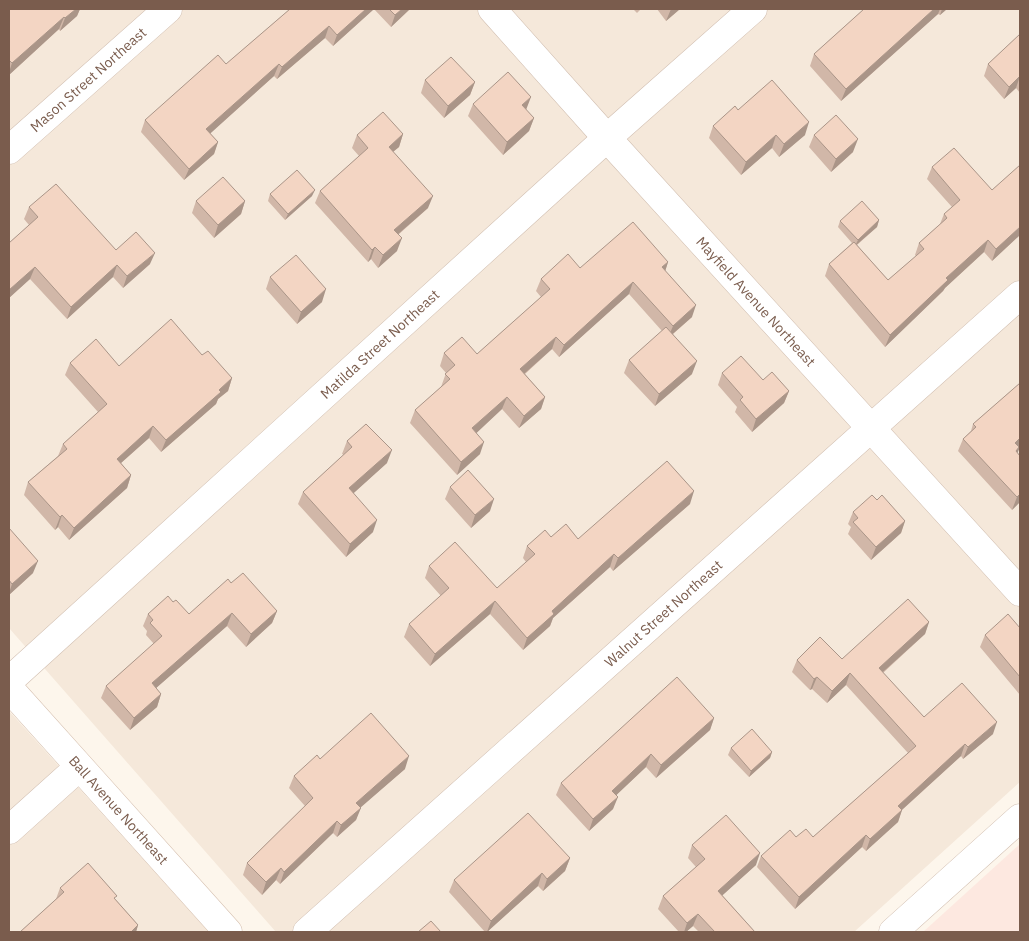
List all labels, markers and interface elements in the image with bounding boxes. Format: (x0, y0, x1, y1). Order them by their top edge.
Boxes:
street label: Mason Street Northeast (27, 23, 150, 136)
street label: Mayfield Avenue Northeast (692, 233, 820, 370)
street label: Matilda Street Northeast (317, 286, 443, 403)
street label: Walnut Street Northeast (601, 556, 726, 671)
street label: Ball Avenue Northeast (65, 752, 172, 868)

